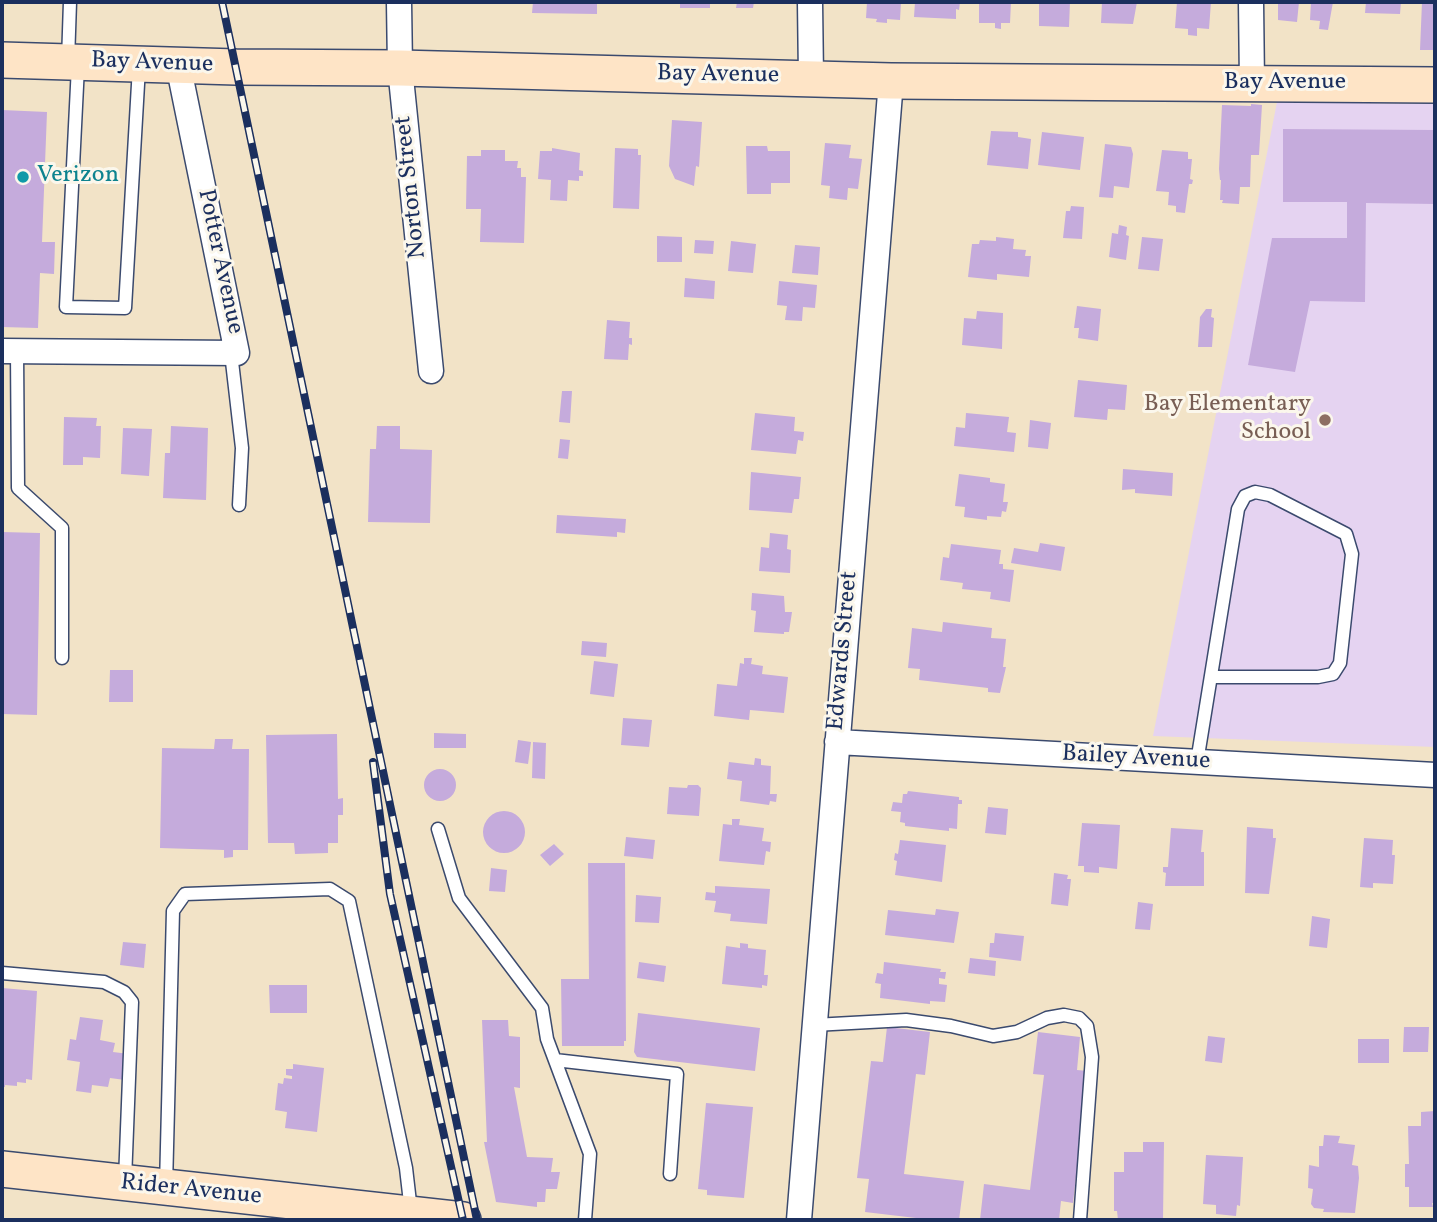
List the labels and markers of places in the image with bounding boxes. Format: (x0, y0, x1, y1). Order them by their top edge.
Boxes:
place label: Verizon (37, 163, 119, 191)
marker: Verizon (15, 169, 31, 185)
place label: Bay Elementary School (1144, 392, 1311, 448)
marker: Bay Elementary School (1317, 412, 1333, 428)

